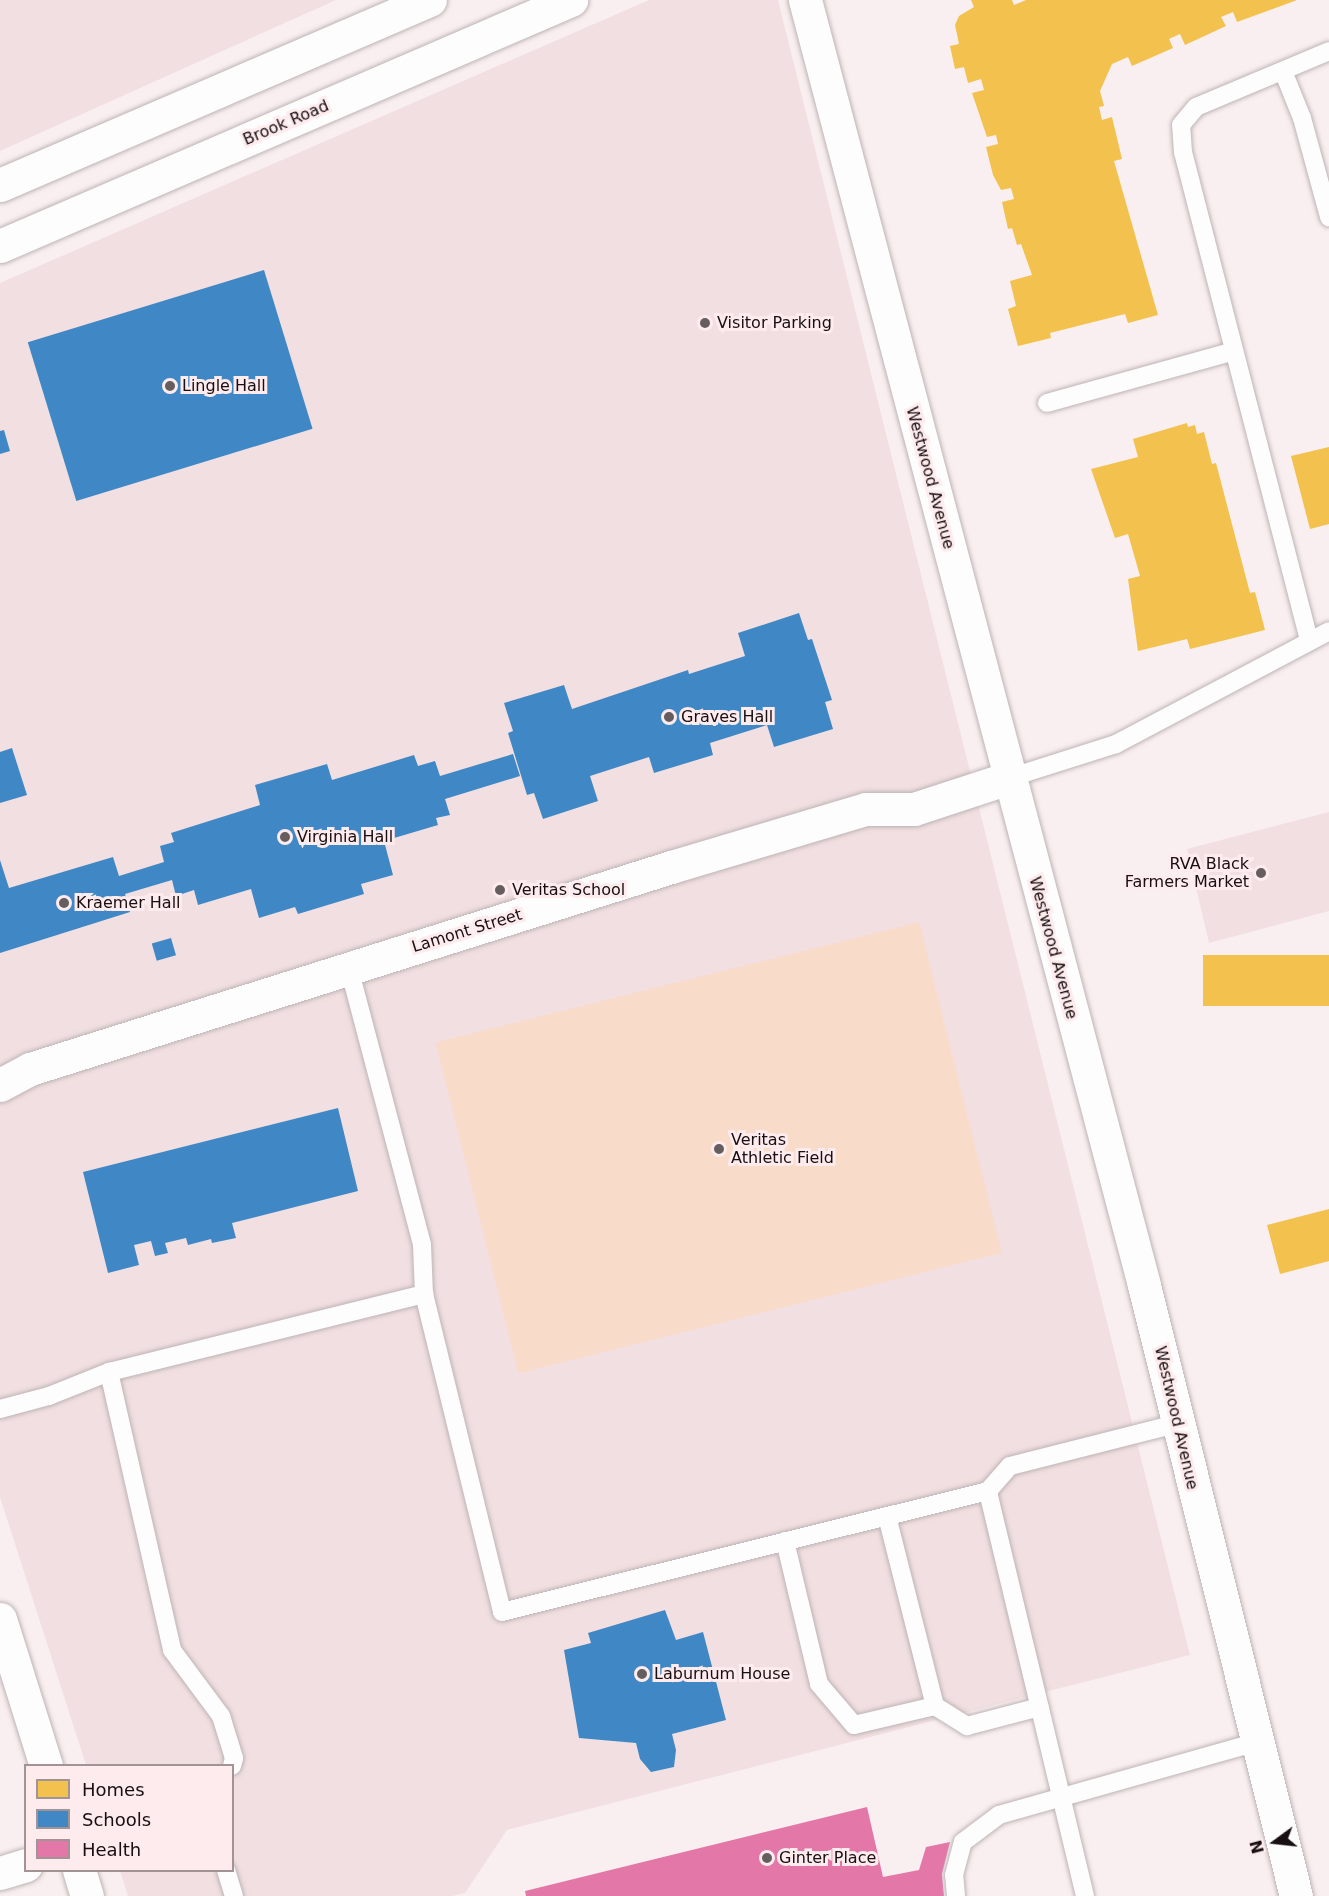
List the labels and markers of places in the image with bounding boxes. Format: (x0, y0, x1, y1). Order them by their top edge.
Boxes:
place label: Visitor Parking (717, 313, 832, 333)
marker: Visitor Parking (698, 316, 712, 330)
place label: Lingle Hall (182, 376, 266, 396)
marker: Lingle Hall (163, 379, 177, 393)
place label: Graves Hall (681, 707, 773, 727)
marker: Graves Hall (662, 710, 676, 724)
place label: Virginia Hall (297, 827, 393, 847)
marker: Virginia Hall (278, 830, 292, 844)
place label: RVA Black Farmers Market (1125, 854, 1249, 892)
marker: RVA Black Farmers Market (1254, 866, 1268, 880)
place label: Veritas School (512, 880, 625, 900)
marker: Veritas School (493, 883, 507, 897)
place label: Kraemer Hall (76, 893, 181, 913)
marker: Kraemer Hall (57, 896, 71, 910)
place label: Veritas Athletic Field (731, 1130, 834, 1168)
marker: Veritas Athletic Field (712, 1142, 726, 1156)
place label: Laburnum House (654, 1664, 790, 1684)
marker: Laburnum House (635, 1667, 649, 1681)
place label: Ginter Place (779, 1848, 876, 1868)
marker: Ginter Place (760, 1851, 774, 1865)

